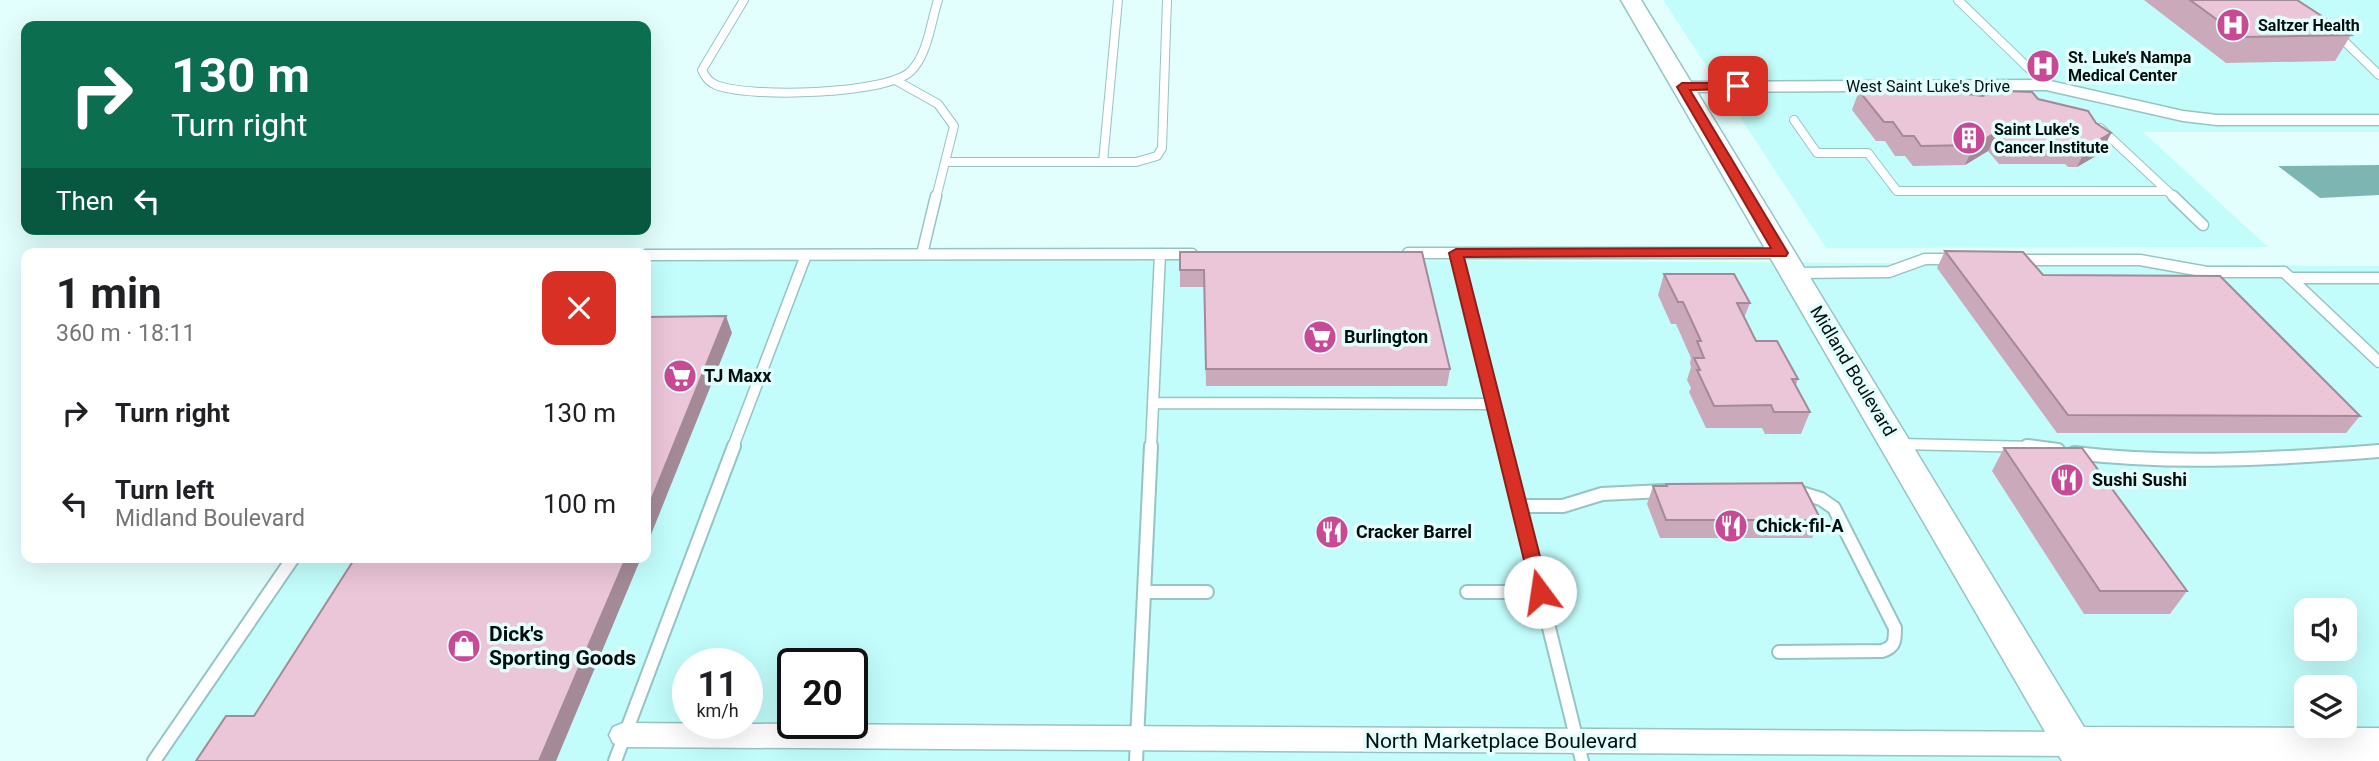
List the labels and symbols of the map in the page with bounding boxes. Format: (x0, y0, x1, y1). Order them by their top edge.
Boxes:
hospital icon: Saltzer Health (2214, 6, 2252, 44)
place label: Saltzer Health (2258, 16, 2360, 35)
hospital icon: St. Luke’s Nampa Medical Center (2024, 47, 2062, 85)
place label: St. Luke’s Nampa Medical Center (2068, 48, 2192, 85)
pin (1708, 56, 1768, 116)
street label: West Saint Luke's Drive (1846, 77, 2010, 96)
building icon: Saint Luke's Cancer Institute (1950, 119, 1988, 157)
place label: Saint Luke's Cancer Institute (1994, 120, 2109, 157)
street label: Midland Boulevard (1806, 302, 1901, 440)
supermarket icon: Burlington (1301, 318, 1339, 356)
place label: Burlington (1344, 326, 1428, 347)
supermarket icon: TJ Maxx (661, 357, 699, 395)
place label: TJ Maxx (704, 365, 772, 386)
restaurant icon: Sushi Sushi (2048, 461, 2086, 499)
place label: Sushi Sushi (2092, 469, 2187, 490)
restaurant icon: Chick-fil-A (1712, 507, 1750, 545)
restaurant icon: Cracker Barrel (1313, 513, 1351, 551)
place label: Chick-fil-A (1756, 515, 1845, 536)
place label: Cracker Barrel (1356, 521, 1472, 542)
position arrow (1503, 555, 1577, 629)
place label: Dick's Sporting Goods (489, 622, 636, 670)
shop icon: Dick's Sporting Goods (445, 627, 483, 665)
speed limit sign: 20 (777, 648, 868, 739)
street label: North Marketplace Boulevard (1365, 729, 1637, 753)

